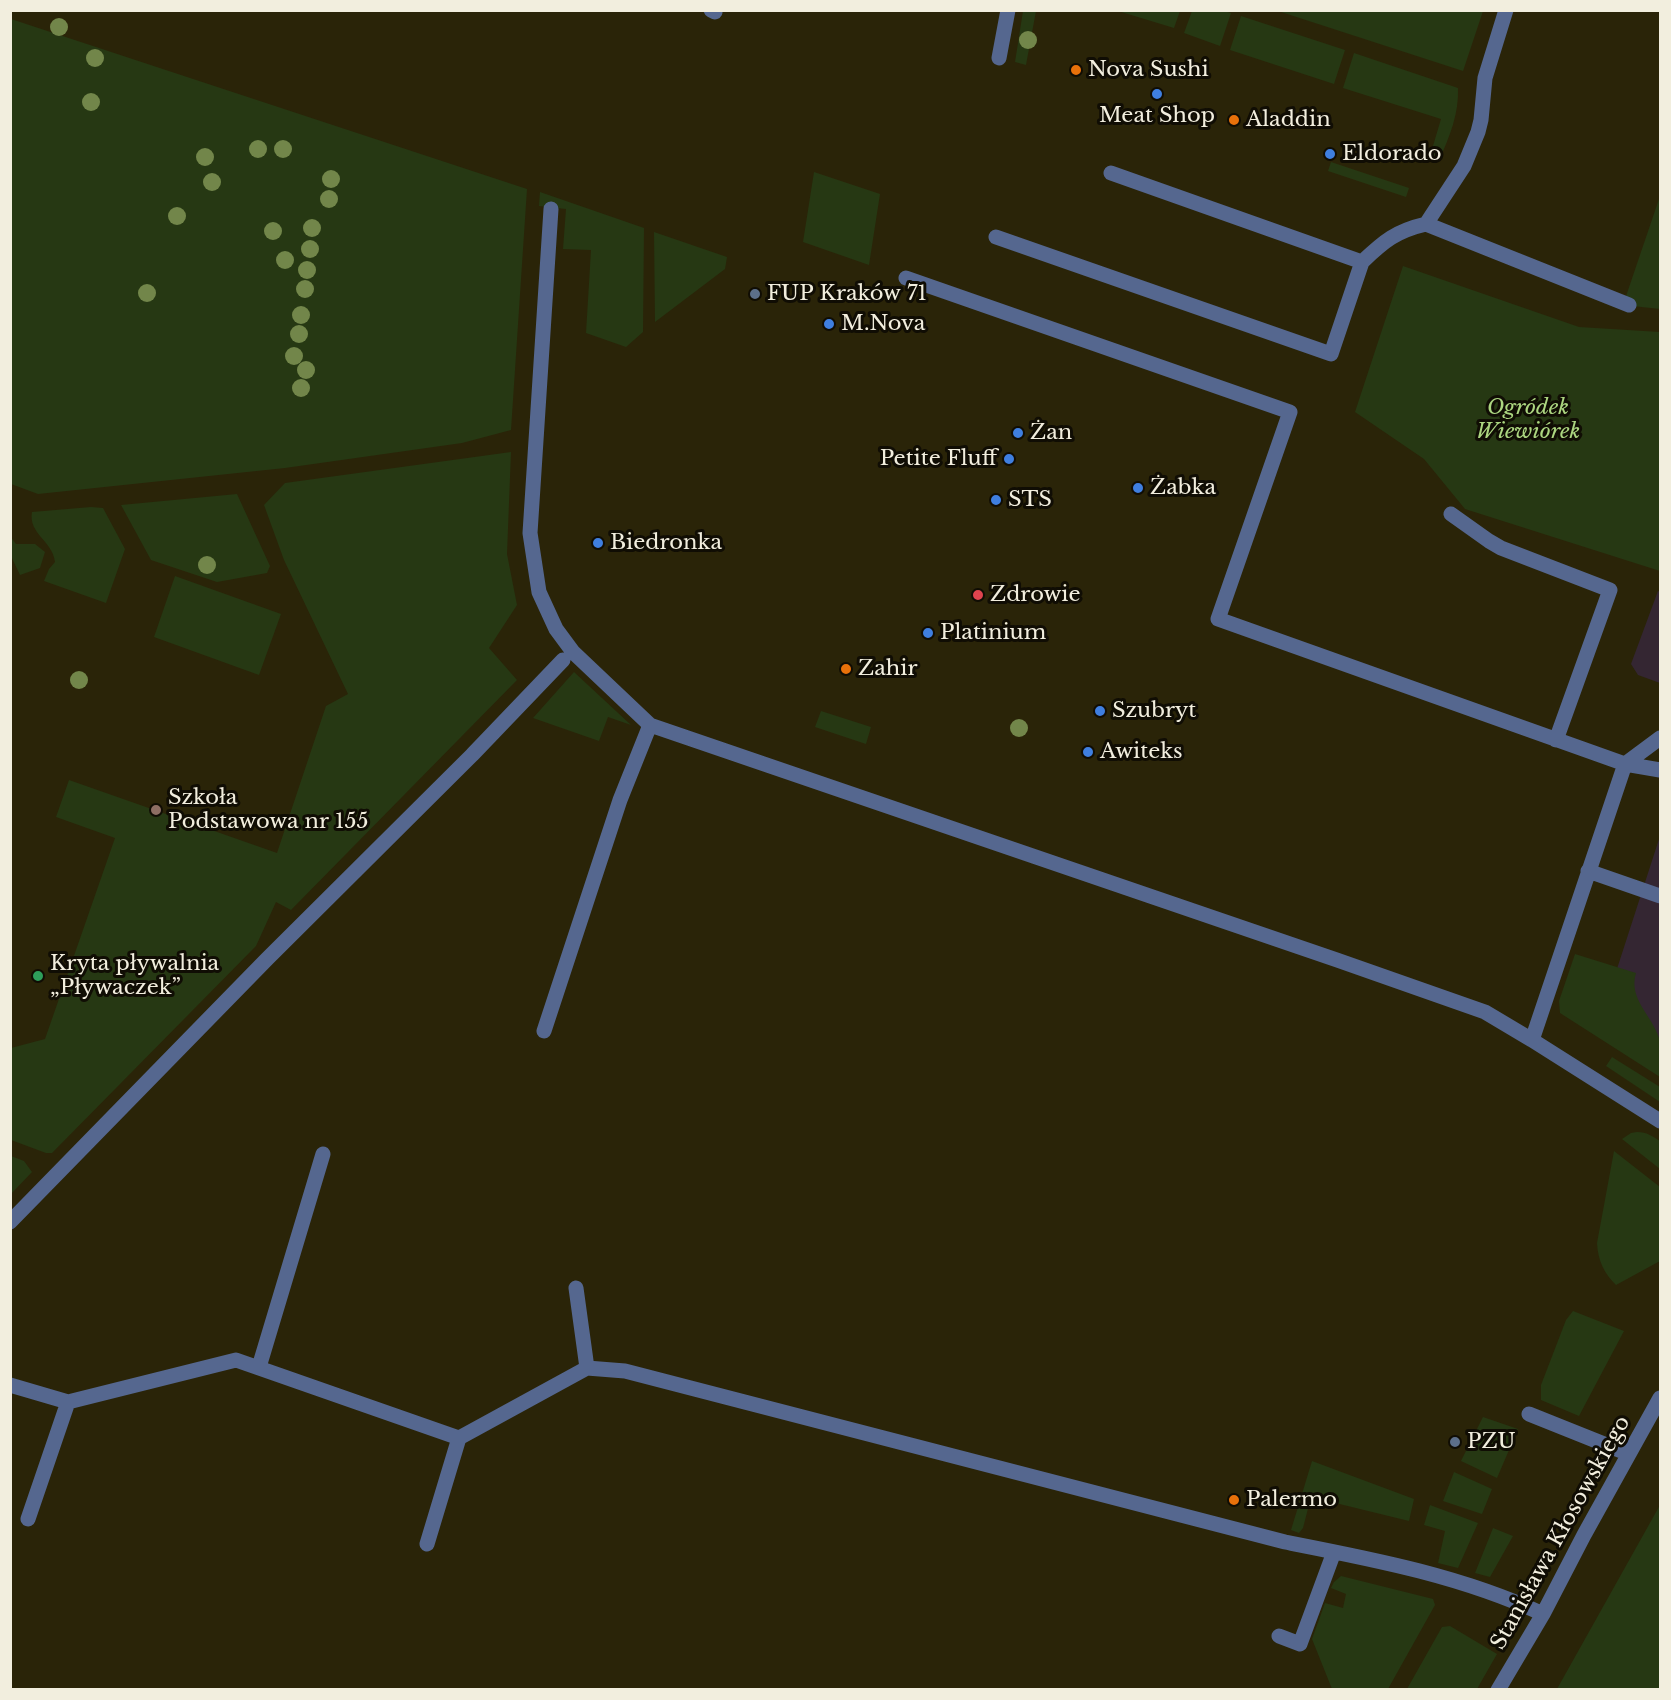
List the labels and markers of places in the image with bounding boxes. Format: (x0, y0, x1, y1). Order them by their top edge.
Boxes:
place label: Nova Sushi (1088, 57, 1209, 83)
marker: Nova Sushi (1069, 63, 1083, 77)
marker: Meat Shop (1150, 87, 1164, 101)
place label: Meat Shop (1099, 103, 1215, 129)
place label: Aladdin (1246, 107, 1331, 133)
marker: Aladdin (1227, 113, 1241, 127)
place label: Eldorado (1342, 141, 1442, 167)
marker: Eldorado (1323, 147, 1337, 161)
place label: FUP Kraków 71 (767, 281, 927, 307)
marker: FUP Kraków 71 (748, 287, 762, 301)
place label: M.Nova (841, 311, 925, 337)
marker: M.Nova (822, 317, 836, 331)
place label: Żan (1030, 420, 1072, 446)
marker: Żan (1011, 426, 1025, 440)
place label: Petite Fluff (880, 446, 997, 472)
marker: Petite Fluff (1002, 452, 1016, 466)
place label: Żabka (1150, 475, 1216, 501)
marker: Żabka (1131, 481, 1145, 495)
place label: STS (1008, 487, 1052, 513)
marker: STS (989, 493, 1003, 507)
place label: Biedronka (610, 530, 722, 556)
marker: Biedronka (591, 536, 605, 550)
place label: Zdrowie (990, 582, 1081, 608)
marker: Zdrowie (971, 588, 985, 602)
place label: Platinium (940, 620, 1046, 646)
marker: Platinium (921, 626, 935, 640)
place label: Zahir (858, 656, 917, 682)
marker: Zahir (839, 662, 853, 676)
place label: Szubryt (1112, 698, 1196, 724)
marker: Szubryt (1093, 704, 1107, 718)
place label: Awiteks (1100, 739, 1183, 765)
marker: Awiteks (1081, 745, 1095, 759)
place label: Szkoła Podstawowa nr 155 (168, 785, 368, 835)
marker: Szkoła Podstawowa nr 155 (149, 803, 163, 817)
place label: Kryta pływalnia „Pływaczek” (50, 951, 219, 1001)
marker: Kryta pływalnia „Pływaczek” (31, 969, 45, 983)
place label: PZU (1467, 1429, 1516, 1455)
marker: PZU (1448, 1435, 1462, 1449)
place label: Palermo (1246, 1487, 1337, 1513)
marker: Palermo (1227, 1493, 1241, 1507)

